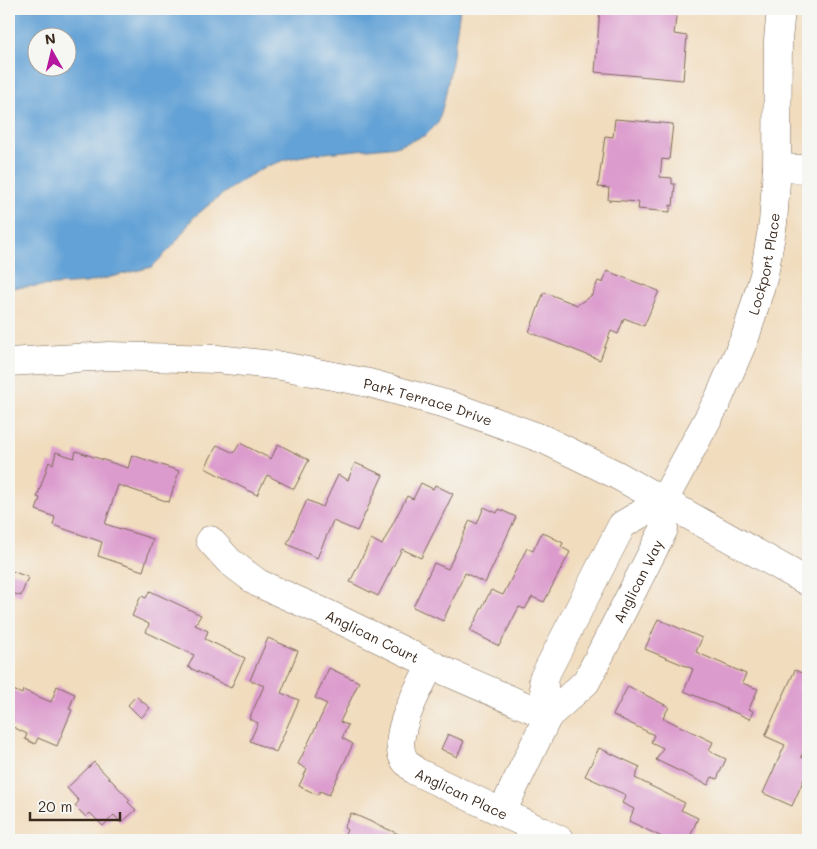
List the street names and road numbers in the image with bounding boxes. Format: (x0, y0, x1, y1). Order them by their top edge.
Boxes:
street label: Lockport Place (743, 212, 783, 317)
street label: Park Terrace Drive (362, 373, 495, 429)
street label: Anglican Way (609, 536, 667, 626)
street label: Anglican Court (323, 605, 423, 667)
street label: Anglican Place (412, 763, 511, 823)

